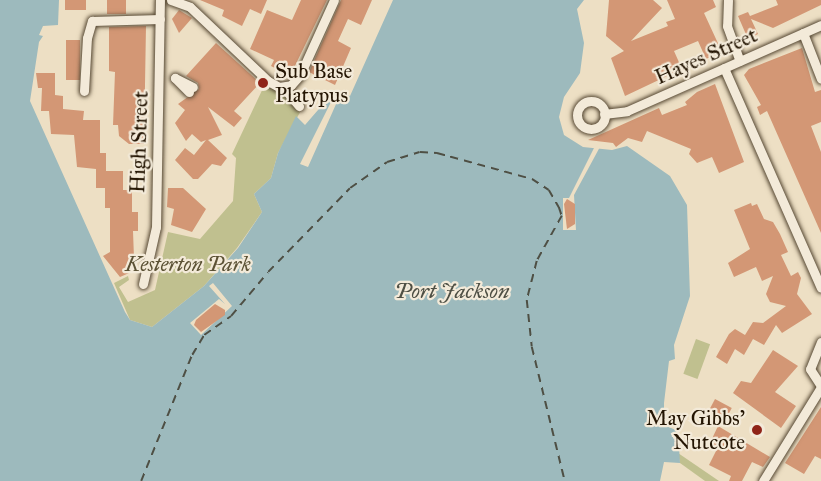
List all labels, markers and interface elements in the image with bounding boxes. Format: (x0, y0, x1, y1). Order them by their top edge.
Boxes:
street label: Hayes Street (651, 22, 761, 90)
place label: Sub Base Platypus (275, 58, 352, 108)
marker: Sub Base Platypus (256, 76, 270, 90)
street label: High Street (125, 91, 153, 193)
park label: Kesterton Park (125, 251, 251, 277)
water label: Port Jackson (395, 278, 509, 304)
place label: May Gibbs' Nutcote (646, 405, 745, 455)
marker: May Gibbs' Nutcote (750, 423, 764, 437)

